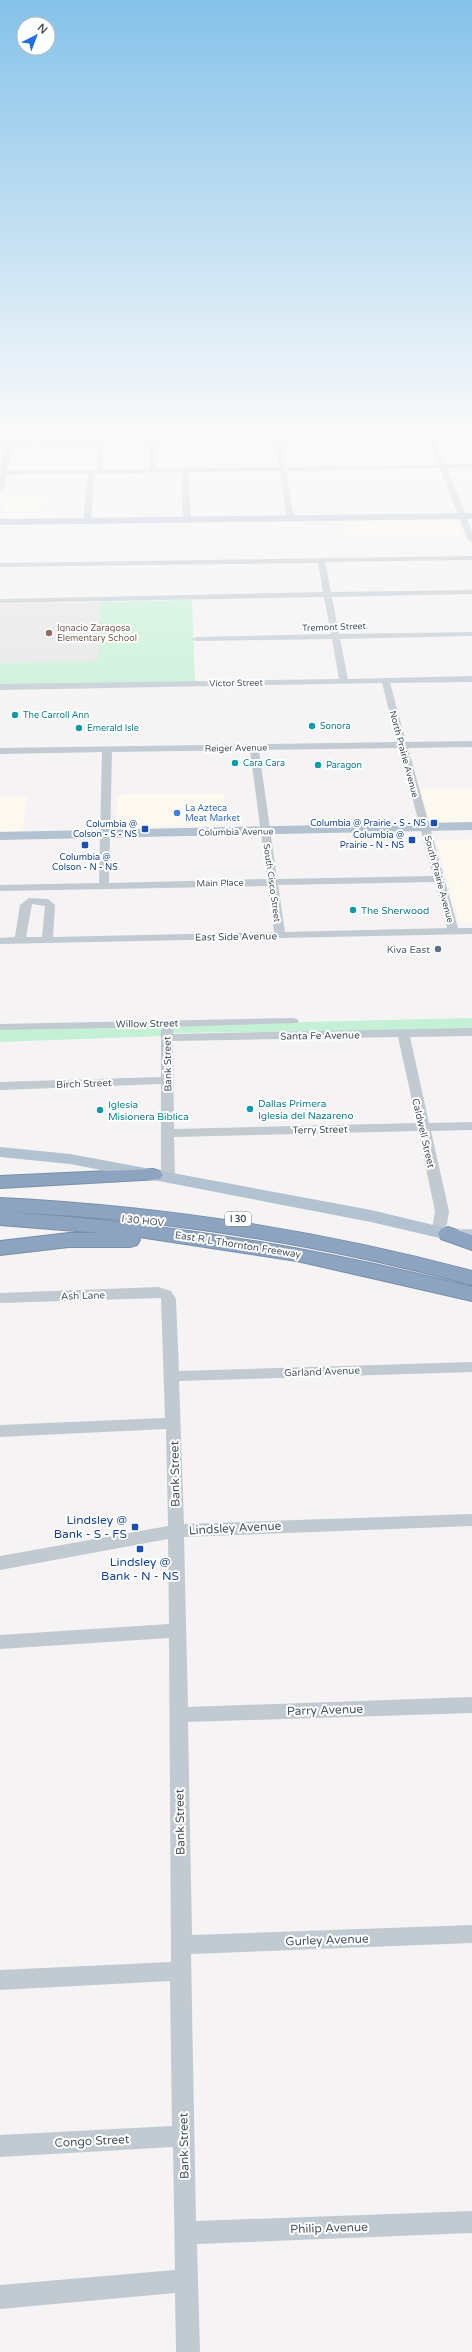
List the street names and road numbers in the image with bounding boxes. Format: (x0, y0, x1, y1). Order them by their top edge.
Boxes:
street label: Tremont Street (302, 621, 367, 634)
street label: Victor Street (209, 678, 263, 689)
street label: North Prairie Avenue (387, 710, 420, 799)
street label: Reiger Avenue (205, 742, 267, 755)
street label: Columbia Avenue (198, 826, 274, 839)
street label: South Prairie Avenue (422, 834, 455, 924)
street label: South Cisco Street (261, 843, 283, 923)
street label: Main Place (196, 878, 244, 889)
street label: East Side Avenue (195, 930, 277, 944)
street label: Willow Street (116, 1017, 179, 1031)
street label: Santa Fe Avenue (280, 1029, 360, 1043)
street label: Bank Street (162, 1036, 174, 1092)
street label: Birch Street (56, 1077, 112, 1091)
street label: Caldwell Street (409, 1097, 437, 1169)
street label: Terry Street (292, 1124, 348, 1136)
road number: I 30 (225, 1212, 251, 1226)
street label: I 30 HOV (121, 1213, 165, 1229)
street label: East R L Thornton Freeway (174, 1229, 302, 1261)
street label: Ash Lane (61, 1289, 106, 1303)
street label: Garland Avenue (284, 1365, 361, 1379)
street label: Bank Street (167, 1440, 183, 1507)
street label: Lindsley Avenue (188, 1519, 282, 1537)
street label: Parry Avenue (287, 1702, 364, 1718)
street label: Bank Street (172, 1788, 188, 1855)
street label: Gurley Avenue (285, 1932, 369, 1948)
street label: Bank Street (176, 2112, 192, 2179)
street label: Congo Street (54, 2132, 130, 2150)
street label: Philip Avenue (290, 2220, 368, 2236)

